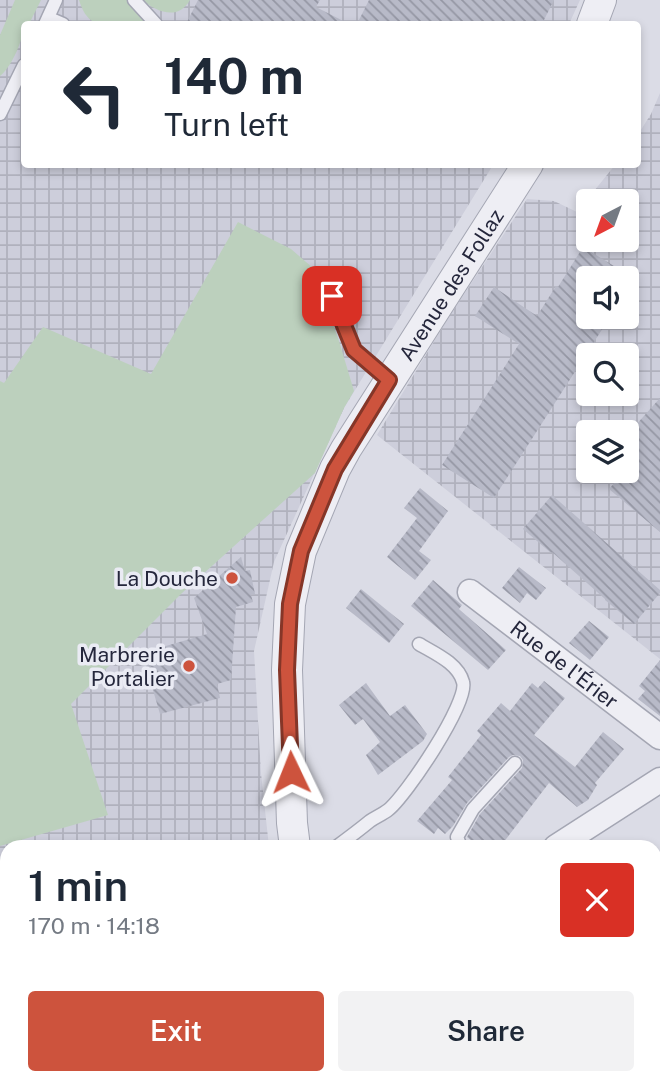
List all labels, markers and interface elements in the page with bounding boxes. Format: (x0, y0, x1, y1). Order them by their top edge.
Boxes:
text: 140 m (164, 47, 304, 105)
icon: left (49, 49, 140, 140)
text: Turn left (164, 106, 289, 143)
north arrow (576, 189, 639, 252)
map controls (576, 189, 639, 483)
street label: Avenue des Follaz (393, 204, 509, 365)
pin (302, 266, 362, 326)
button: sound (576, 266, 639, 329)
icon: arrive (313, 277, 351, 315)
button: search (576, 343, 639, 406)
button: layers (576, 420, 639, 483)
place label: La Douche (116, 566, 218, 591)
marker: La Douche (224, 570, 240, 586)
street label: Rue de l'Érier (506, 615, 624, 713)
place label: Marbrerie Portalier (79, 642, 175, 691)
marker: Marbrerie Portalier (181, 658, 197, 674)
position arrow (254, 735, 328, 809)
text: 1 min (28, 861, 128, 910)
button: close (560, 863, 634, 937)
text: 170 m · 14:18 (28, 912, 160, 939)
button: Exit (28, 991, 324, 1071)
button: Share (338, 991, 634, 1071)

